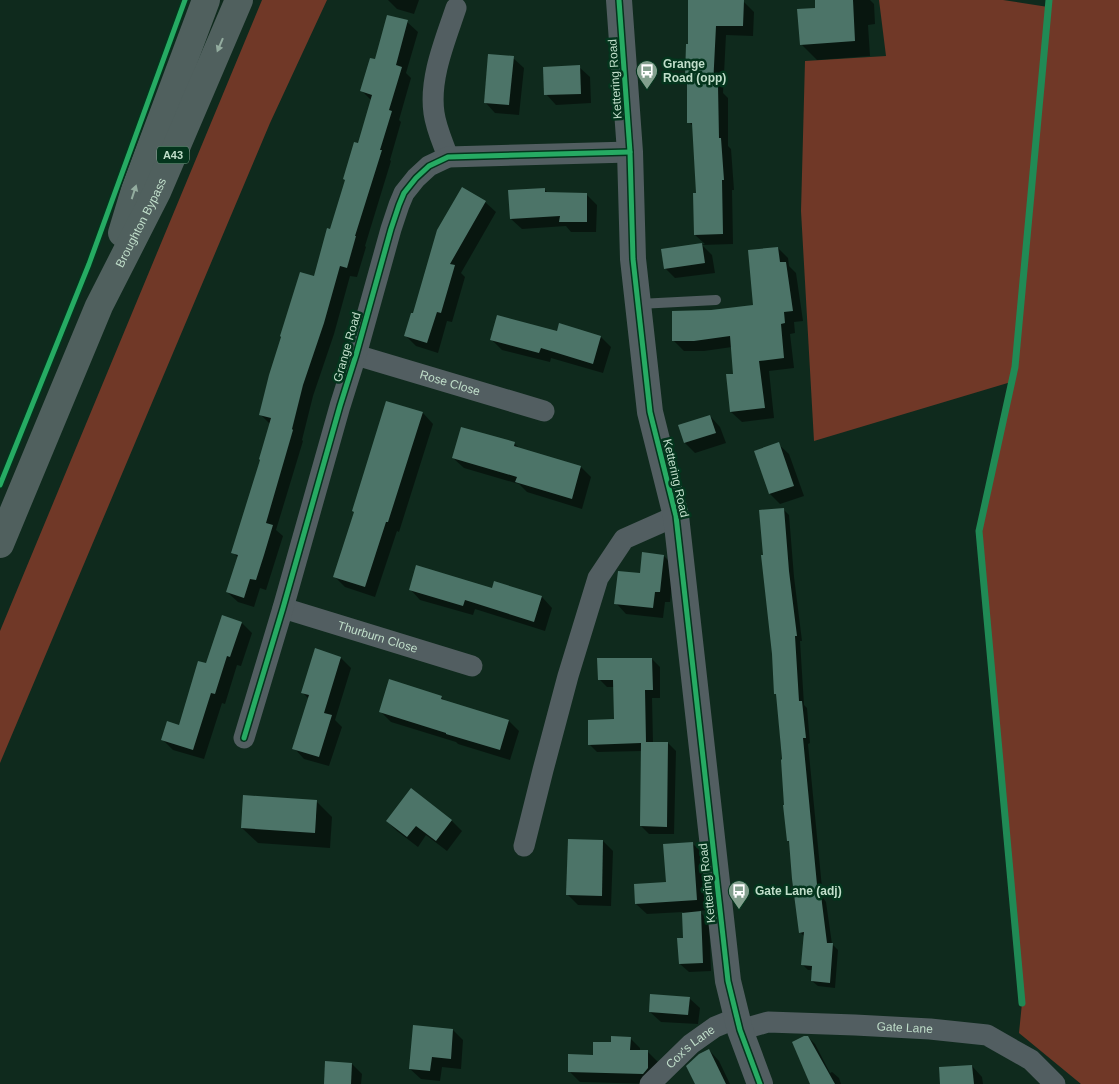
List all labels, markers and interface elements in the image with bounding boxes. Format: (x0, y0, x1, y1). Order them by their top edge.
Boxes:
one-way arrow (215, 38, 223, 52)
street label: Kettering Road (605, 39, 625, 119)
place label: Grange Road (opp) (663, 57, 726, 85)
bus stop icon: Grange Road (opp) (635, 59, 659, 90)
road number: A43 (157, 146, 189, 164)
street label: Broughton Bypass (113, 176, 169, 270)
one-way arrow (131, 185, 139, 200)
street label: Grange Road (330, 310, 364, 384)
street label: Rose Close (418, 367, 482, 399)
street label: Kettering Road (660, 437, 692, 519)
street label: Thurburn Close (336, 618, 420, 656)
street label: Kettering Road (696, 842, 718, 924)
bus stop icon: Gate Lane (adj) (727, 879, 751, 910)
place label: Gate Lane (adj) (755, 884, 842, 898)
street label: Gate Lane (876, 1019, 933, 1036)
street label: Cox's Lane (663, 1022, 718, 1071)

